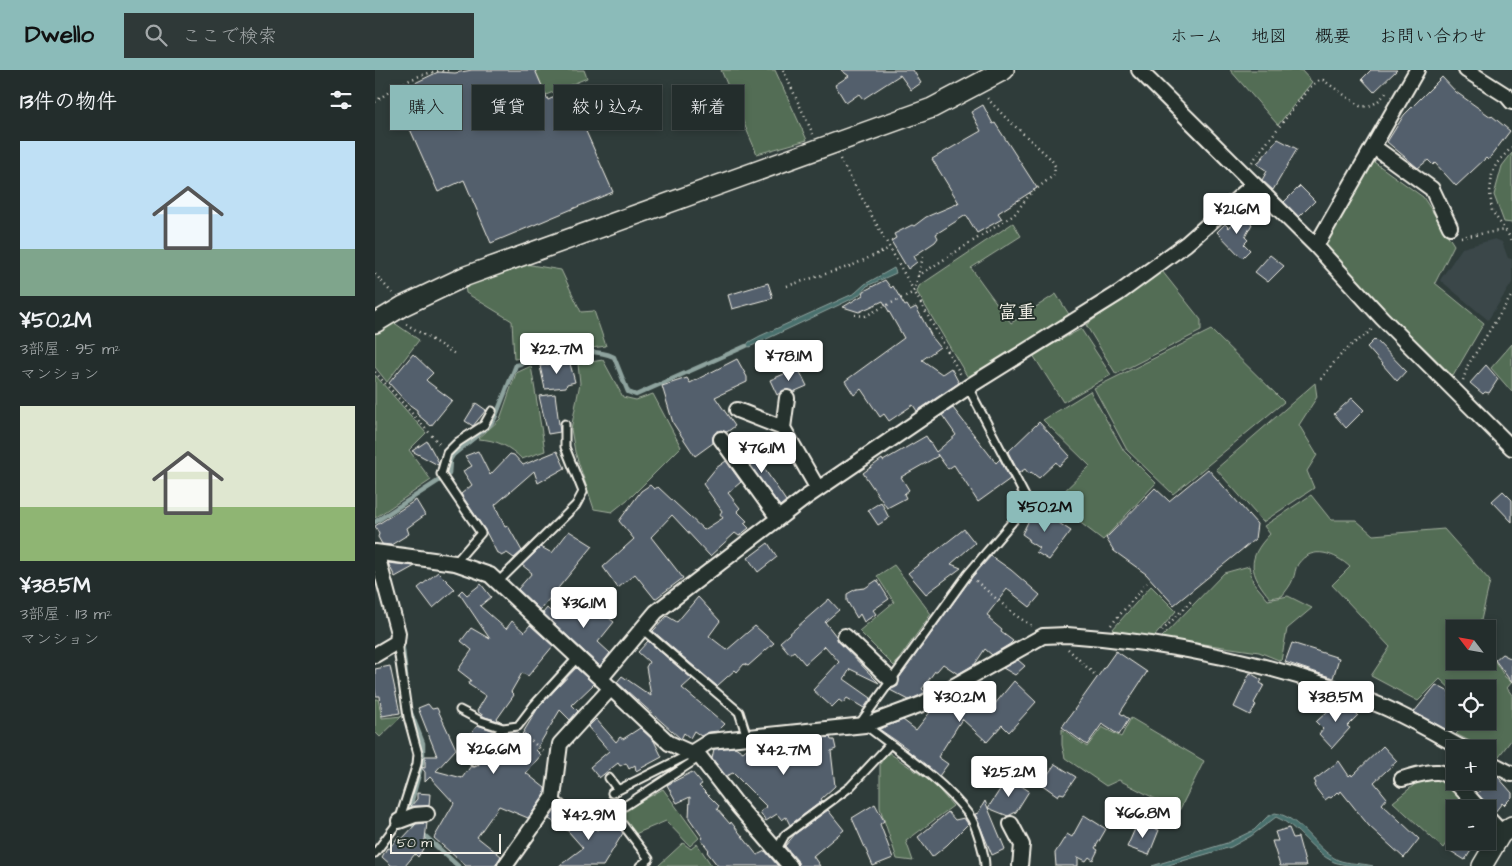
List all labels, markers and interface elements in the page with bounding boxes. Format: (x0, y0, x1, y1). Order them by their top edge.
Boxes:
search box (124, 13, 474, 58)
text: Dwello (25, 18, 94, 52)
icon: search (142, 21, 170, 49)
text: ここで検索 (182, 23, 277, 50)
text: ホーム (1170, 24, 1223, 49)
text: 地図 (1251, 24, 1287, 49)
text: 概要 (1315, 24, 1351, 49)
text: お問い合わせ (1379, 24, 1487, 49)
chip: 購入 (390, 85, 462, 130)
chip: 賃貸 (472, 85, 544, 130)
chip: 絞り込み (554, 85, 662, 130)
chip: 新着 (672, 85, 744, 130)
icon: filters (327, 86, 355, 114)
text: 13件の物件 (20, 87, 117, 116)
icon: home (143, 173, 233, 263)
pin: ¥21.6M (1196, 192, 1278, 235)
text: ¥21.6M (1214, 198, 1260, 220)
district label: 富重 (998, 299, 1036, 326)
text: ¥50.2M (20, 306, 92, 335)
pin: ¥22.7M (516, 332, 598, 375)
text: 3部屋 · 95 m² (20, 338, 121, 360)
text: ¥22.7M (531, 338, 583, 360)
pin: ¥78.1M (748, 340, 830, 382)
text: ¥78.1M (766, 345, 812, 367)
text: マンション (20, 363, 99, 385)
pin: ¥76.1M (721, 432, 803, 474)
text: ¥76.1M (739, 437, 785, 459)
icon: home (143, 438, 233, 528)
pin: ¥50.2M (1004, 490, 1086, 533)
text: ¥50.2M (1018, 496, 1072, 518)
text: ¥38.5M (20, 571, 91, 600)
pin: ¥36.1M (543, 586, 625, 629)
text: ¥36.1M (562, 592, 606, 614)
text: 3部屋 · 113 m² (20, 603, 112, 625)
north arrow (1446, 620, 1496, 670)
map controls (1446, 620, 1496, 850)
text: マンション (20, 628, 99, 650)
pin: ¥30.2M (919, 680, 1001, 723)
pin: ¥38.5M (1295, 680, 1377, 723)
button: locate (1446, 680, 1496, 730)
text: ¥30.2M (934, 686, 986, 708)
text: ¥38.5M (1309, 686, 1363, 708)
pin: ¥26.6M (453, 732, 535, 775)
pin: ¥42.7M (743, 734, 825, 776)
text: ¥26.6M (467, 738, 521, 760)
text: ¥42.7M (757, 739, 811, 761)
button: + (1446, 740, 1496, 790)
pin: ¥25.2M (968, 756, 1050, 798)
text: ¥25.2M (982, 761, 1036, 783)
pin: ¥66.8M (1102, 796, 1184, 839)
pin: ¥42.9M (548, 798, 630, 841)
button: − (1446, 800, 1496, 850)
text: ¥66.8M (1116, 802, 1170, 824)
text: ¥42.9M (562, 804, 616, 826)
scale bar (390, 831, 501, 854)
text: 50 m (397, 833, 432, 853)

